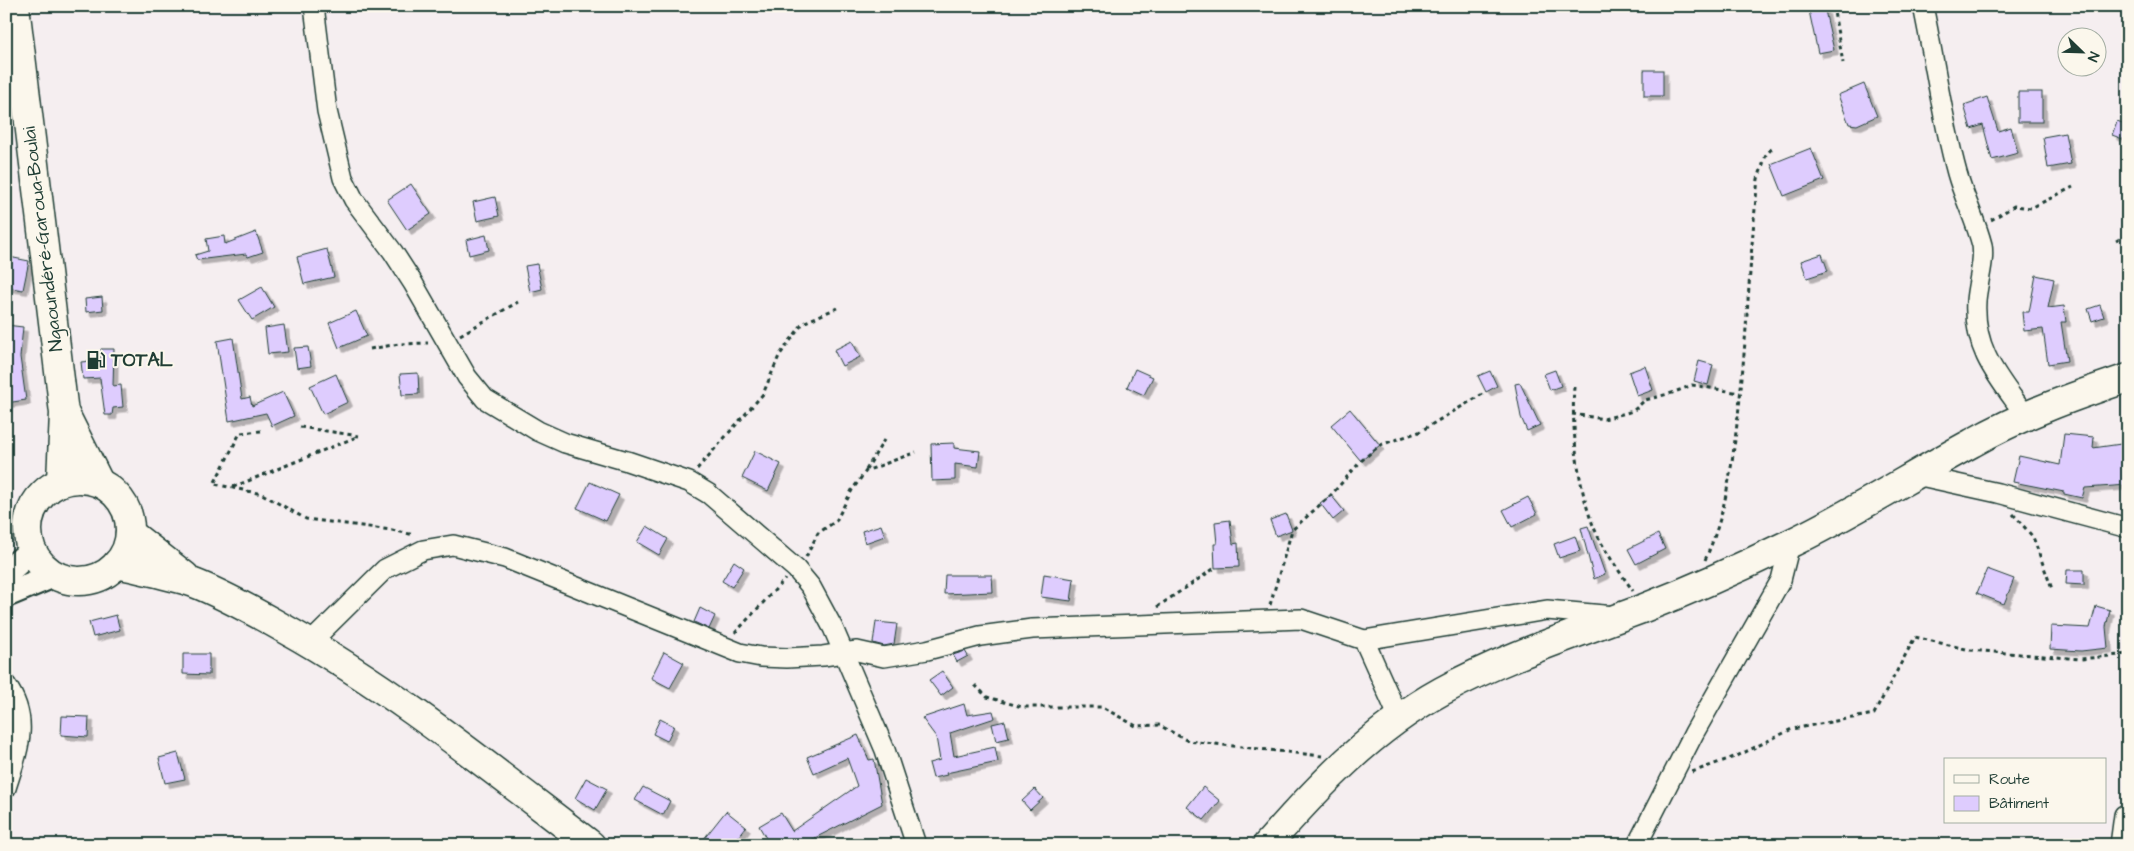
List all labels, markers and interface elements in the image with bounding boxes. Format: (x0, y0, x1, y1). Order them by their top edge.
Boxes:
north arrow (2056, 28, 2106, 78)
text: N (2082, 49, 2104, 65)
street label: Ngaoundéré-Garoua-Boulai (16, 125, 71, 353)
place label: TOTAL (110, 347, 174, 374)
fuel station icon: TOTAL (85, 349, 107, 371)
legend (1944, 758, 2106, 824)
text: Route (1989, 769, 2030, 790)
text: Bâtiment (1989, 793, 2049, 814)

